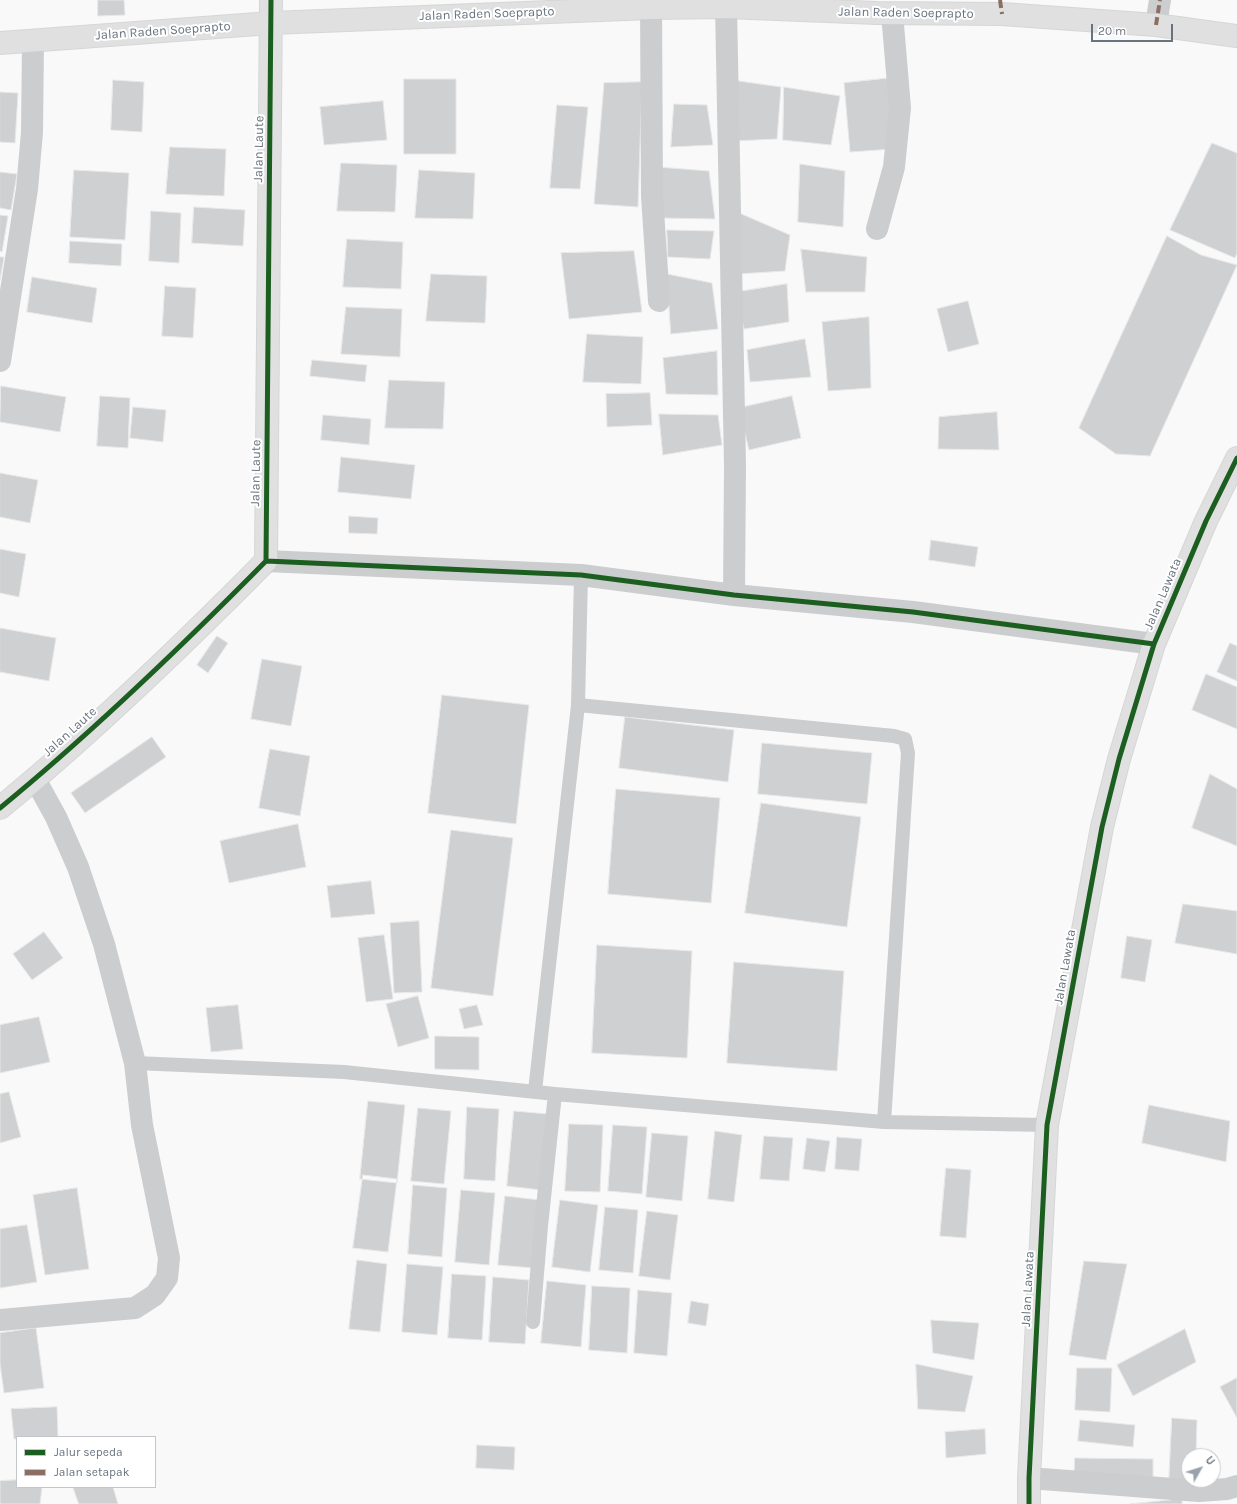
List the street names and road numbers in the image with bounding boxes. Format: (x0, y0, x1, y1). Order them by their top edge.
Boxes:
street label: Jalan Raden Soeprapto (419, 4, 555, 24)
street label: Jalan Raden Soeprapto (838, 4, 974, 22)
street label: Jalan Raden Soeprapto (95, 19, 231, 43)
street label: Jalan Laute (251, 115, 267, 183)
street label: Jalan Laute (248, 439, 264, 507)
street label: Jalan Lawata (1141, 556, 1185, 632)
street label: Jalan Laute (40, 704, 100, 760)
street label: Jalan Lawata (1051, 928, 1079, 1006)
street label: Jalan Lawata (1018, 1251, 1038, 1327)

